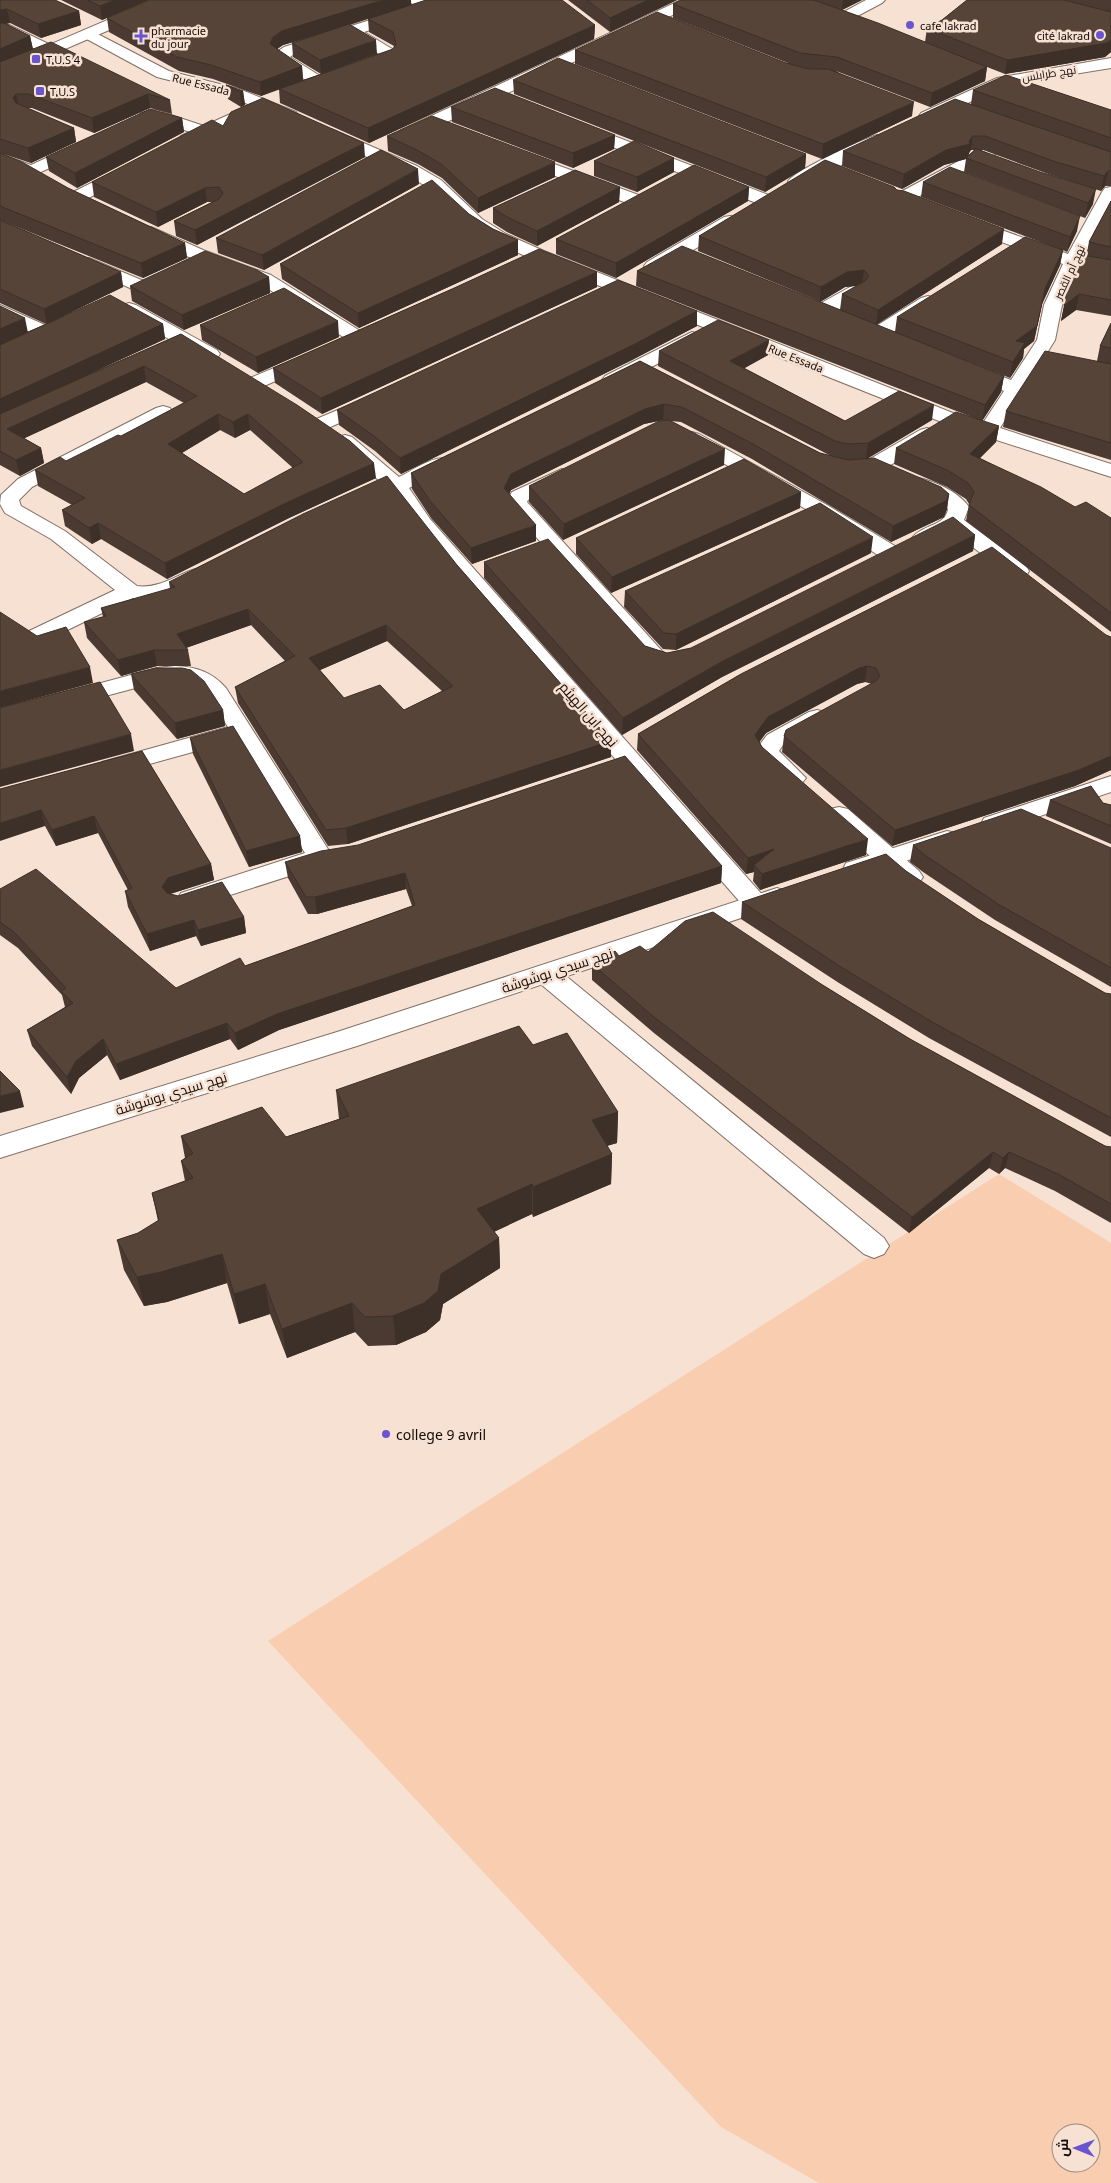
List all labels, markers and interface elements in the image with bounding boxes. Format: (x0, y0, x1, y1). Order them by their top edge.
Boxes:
place label: cafe lakrad (920, 18, 976, 33)
marker: cafe lakrad (904, 19, 916, 31)
place label: pharmacie du jour (151, 23, 206, 51)
place label: cité lakrad (1037, 28, 1090, 43)
marker: cité lakrad (1094, 29, 1106, 41)
marker: pharmacie du jour (135, 30, 147, 42)
place label: T.U.S 4 (46, 52, 81, 67)
marker: T.U.S 4 (30, 53, 42, 65)
street label: نهج طرابلس (1021, 61, 1077, 86)
street label: Rue Essada (171, 70, 231, 98)
place label: T.U.S (50, 84, 75, 99)
marker: T.U.S (34, 85, 46, 97)
street label: نهج أم القصر (1050, 242, 1089, 303)
street label: Rue Essada (766, 340, 826, 376)
street label: نهج ابن الهيثم (555, 677, 623, 751)
street label: نهج سيدي بوشوشة (499, 943, 616, 1000)
street label: نهج سيدي بوشوشة (113, 1067, 230, 1122)
place label: college 9 avril (396, 1425, 486, 1444)
marker: college 9 avril (380, 1428, 392, 1440)
north arrow (1051, 2123, 1101, 2173)
text: ش (1053, 2139, 1072, 2157)

